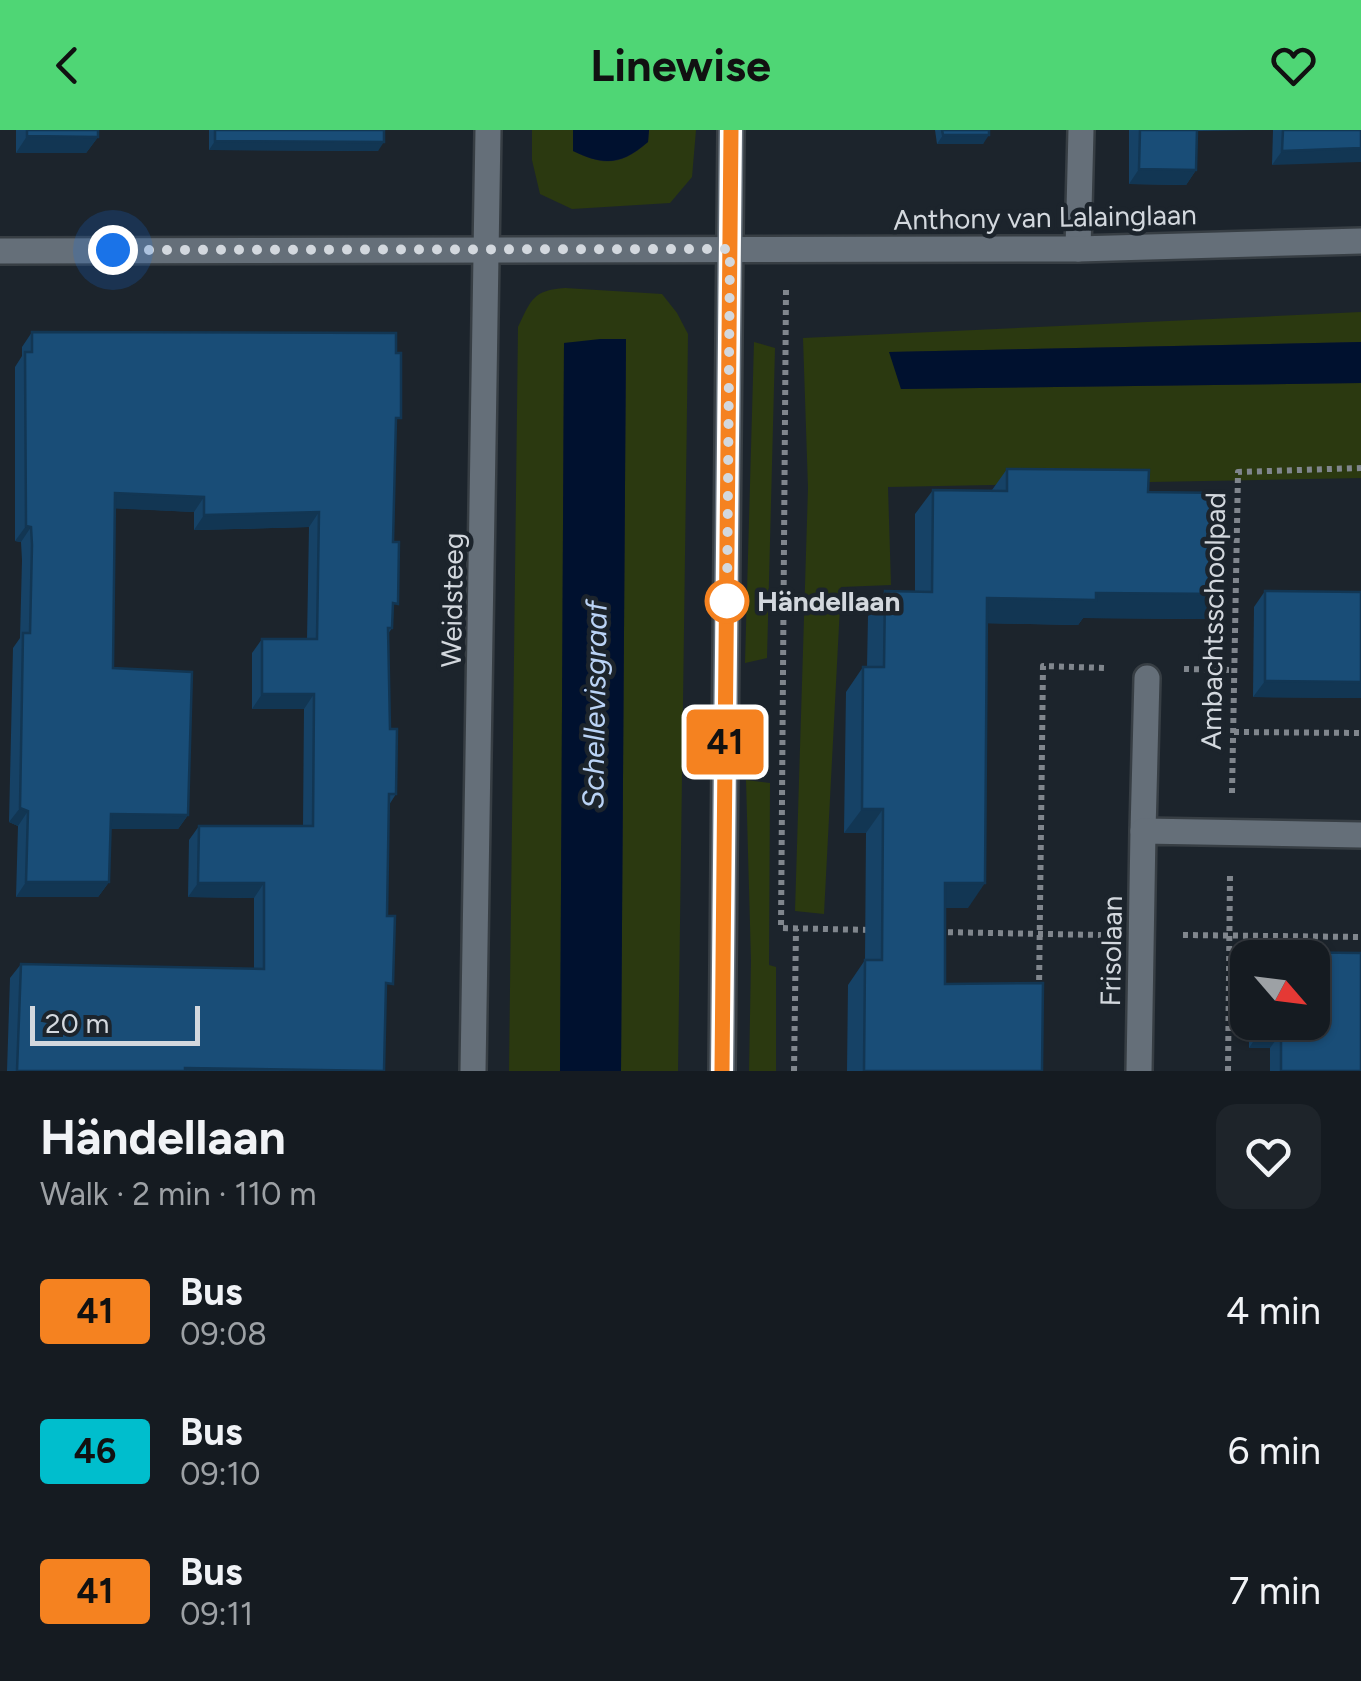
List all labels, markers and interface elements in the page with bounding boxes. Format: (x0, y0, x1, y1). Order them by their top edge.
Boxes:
icon: back (40, 38, 95, 93)
text: Linewise (590, 38, 771, 92)
icon: heart (1266, 38, 1321, 93)
street label: Anthony van Lalainglaan (893, 197, 1197, 237)
your location (88, 225, 138, 275)
street label: Ambachtsschoolpad (1194, 492, 1232, 750)
street label: Weidsteeg (434, 532, 470, 668)
marker: Händellaan (706, 580, 748, 622)
place label: Händellaan (757, 584, 900, 618)
water label: Schellevisgraaf (574, 598, 615, 809)
line badge: 41 (680, 710, 770, 774)
text: 41 (707, 721, 743, 763)
street label: Frisolaan (1093, 895, 1129, 1007)
north arrow (1230, 940, 1330, 1040)
map controls (1230, 940, 1330, 1040)
scale bar (30, 1001, 200, 1046)
text: 20 m (45, 1006, 109, 1040)
button: heart (1216, 1104, 1321, 1209)
text: Händellaan (40, 1108, 286, 1166)
text: Walk · 2 min · 110 m (40, 1175, 317, 1213)
text: Bus (180, 1269, 243, 1315)
text: 4 min (1226, 1288, 1321, 1334)
text: 41 (77, 1290, 113, 1332)
text: 09:08 (180, 1315, 267, 1353)
text: Bus (180, 1409, 243, 1455)
text: 6 min (1228, 1428, 1321, 1474)
text: 46 (74, 1430, 116, 1472)
text: 09:10 (180, 1455, 260, 1493)
text: Bus (180, 1549, 243, 1595)
text: 7 min (1229, 1568, 1321, 1614)
text: 41 (77, 1570, 113, 1612)
text: 09:11 (180, 1595, 253, 1633)

